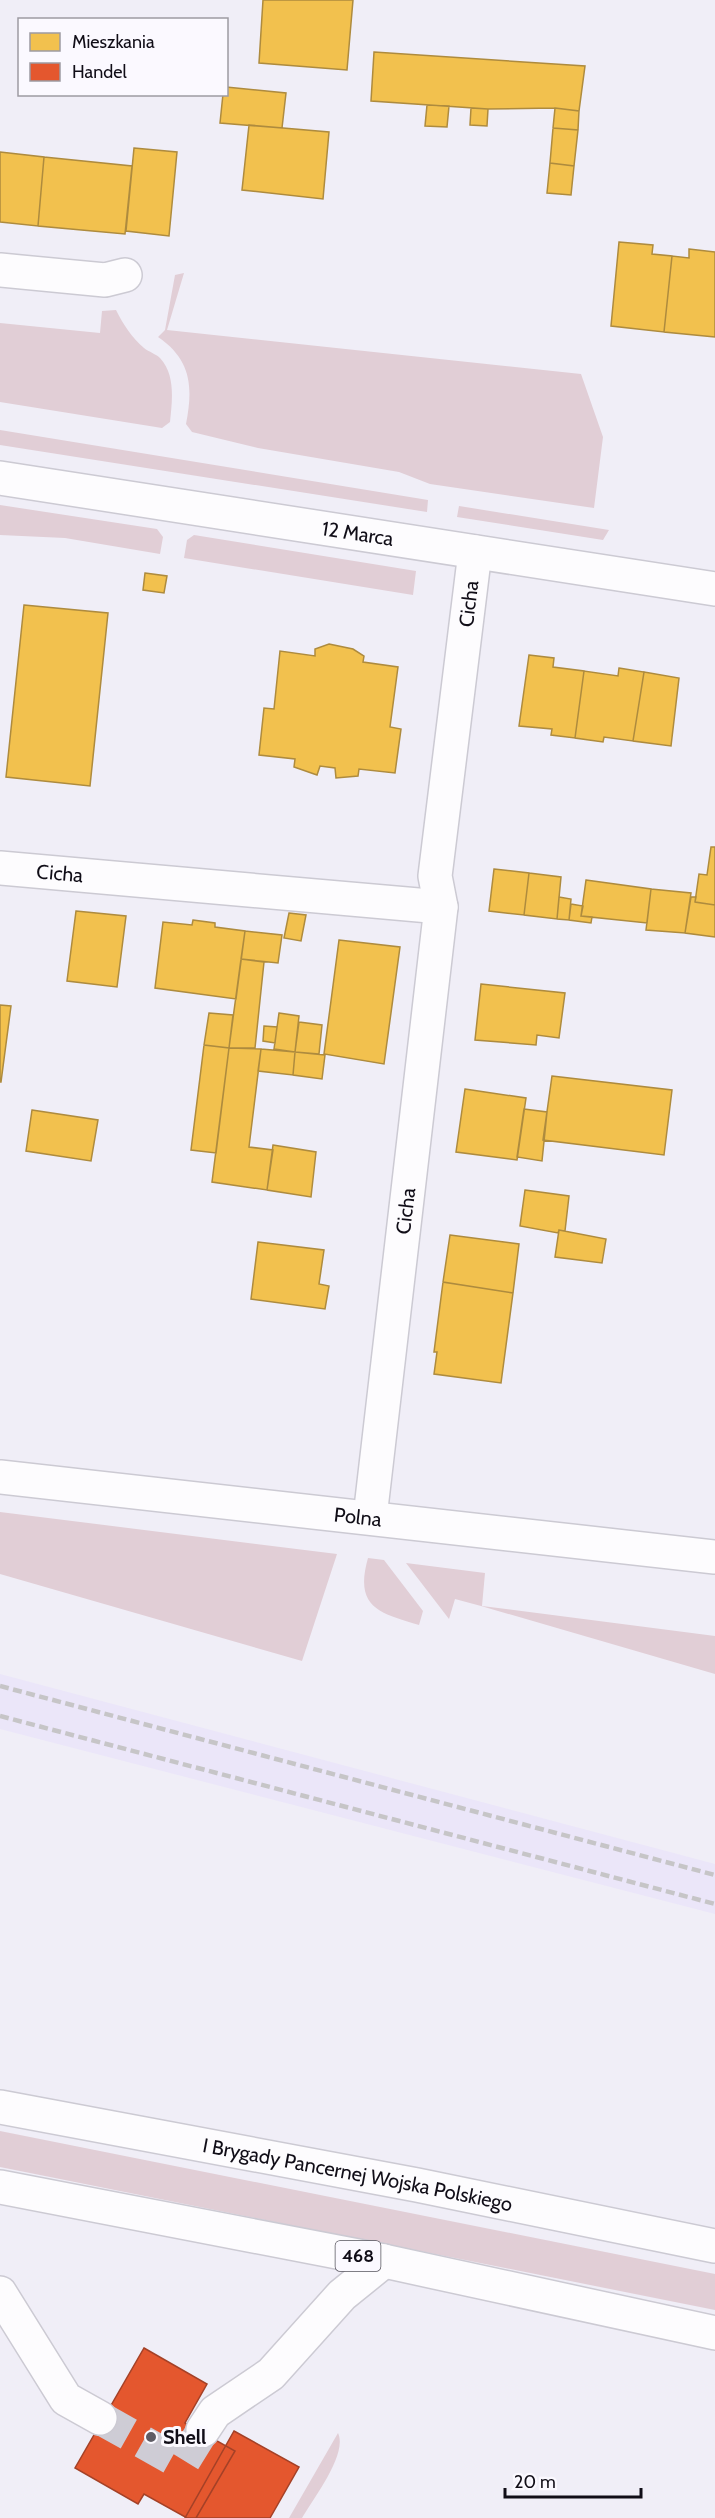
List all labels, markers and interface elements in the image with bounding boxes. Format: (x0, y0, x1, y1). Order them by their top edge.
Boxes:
legend (18, 18, 228, 96)
text: Mieszkania (72, 31, 155, 53)
text: Handel (72, 61, 127, 83)
street label: 12 Marca (320, 516, 396, 551)
street label: Cicha (454, 579, 483, 628)
street label: Cicha (35, 859, 84, 887)
street label: Cicha (391, 1186, 420, 1236)
street label: Polna (333, 1502, 383, 1532)
street label: I Brygady Pancernej Wojska Polskiego (201, 2133, 515, 2216)
road number: 468 (336, 2241, 380, 2271)
place label: Shell (163, 2425, 206, 2449)
marker: Shell (144, 2430, 158, 2444)
scale bar (505, 2461, 642, 2499)
text: 20 m (514, 2471, 556, 2493)

